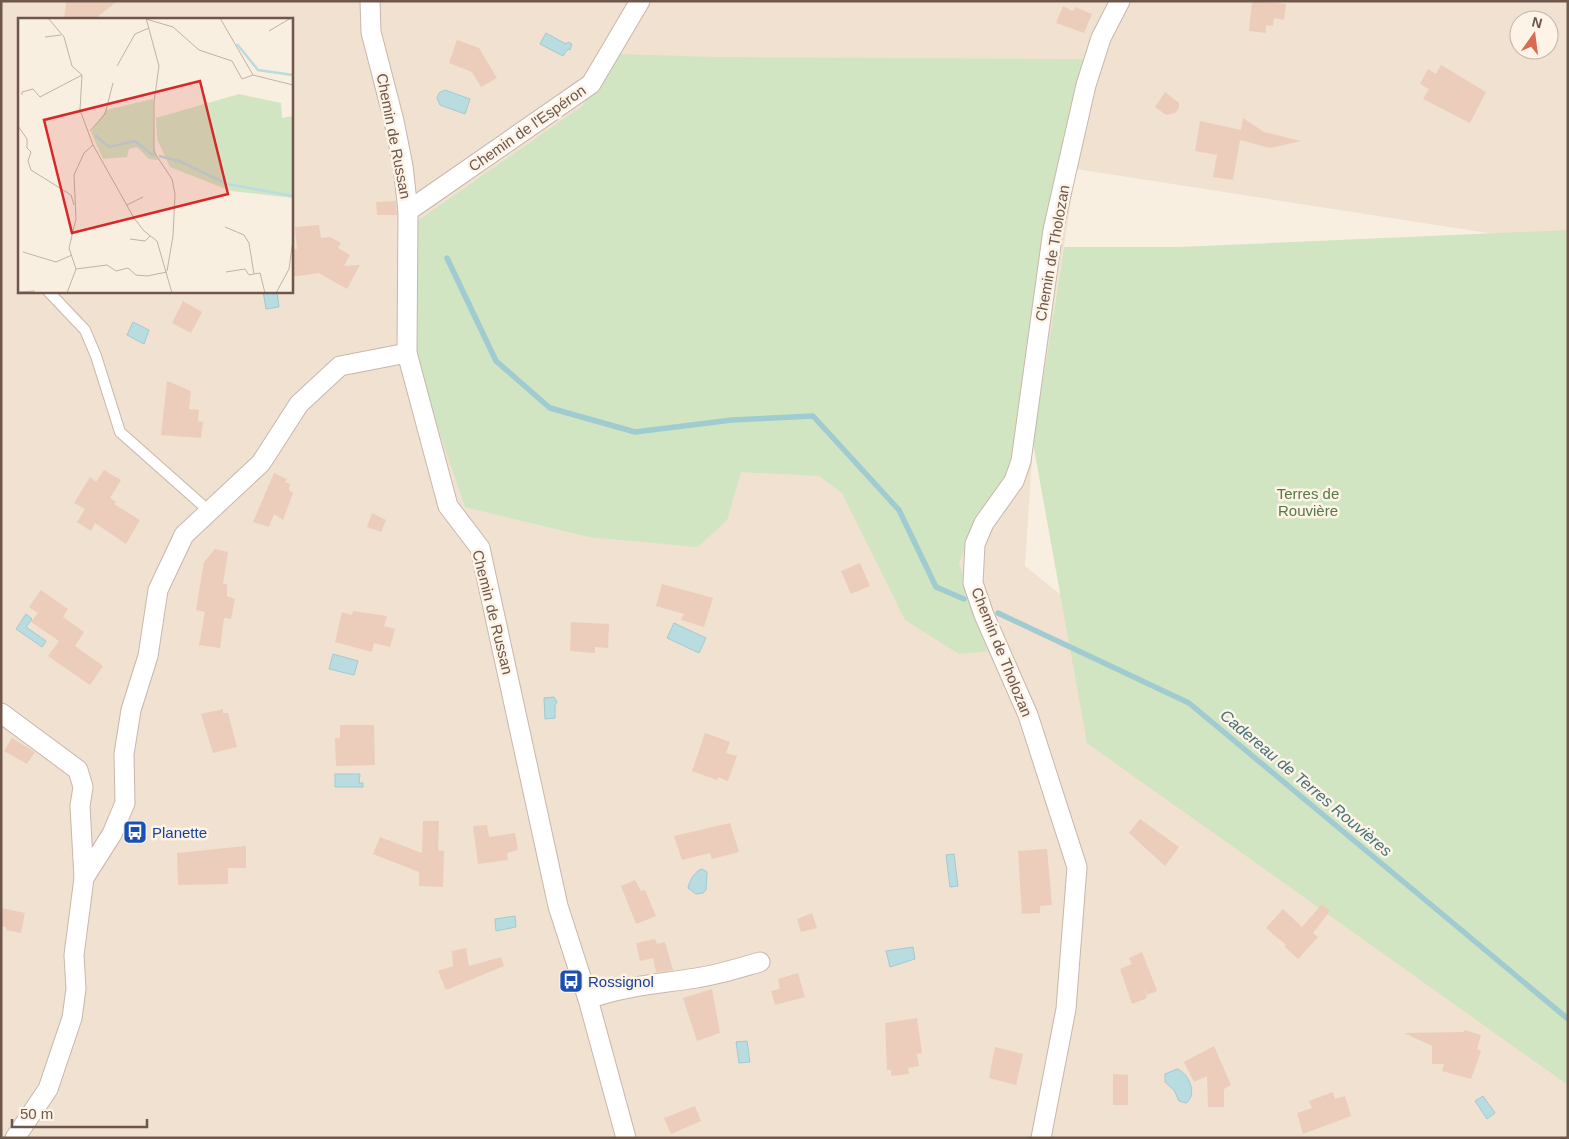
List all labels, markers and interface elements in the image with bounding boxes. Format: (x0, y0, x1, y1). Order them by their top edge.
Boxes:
north arrow (1509, 10, 1559, 60)
text: N (1530, 13, 1544, 31)
inset map (18, 18, 292, 292)
street label: Chemin de Russan (373, 72, 415, 200)
street label: Chemin de l'Espéron (465, 81, 589, 175)
street label: Chemin de Tholozan (1032, 183, 1072, 323)
park label: Terres de Rouvière (1277, 485, 1339, 519)
street label: Chemin de Russan (469, 548, 517, 676)
street label: Chemin de Tholozan (968, 585, 1036, 719)
water label: Cadereau de Terres Rouvières (1217, 706, 1395, 860)
bus stop icon: Planette (122, 819, 148, 845)
place label: Planette (152, 824, 207, 841)
bus stop icon: Rossignol (558, 968, 584, 994)
place label: Rossignol (588, 973, 654, 990)
scale bar (12, 1096, 148, 1128)
text: 50 m (20, 1105, 53, 1122)

